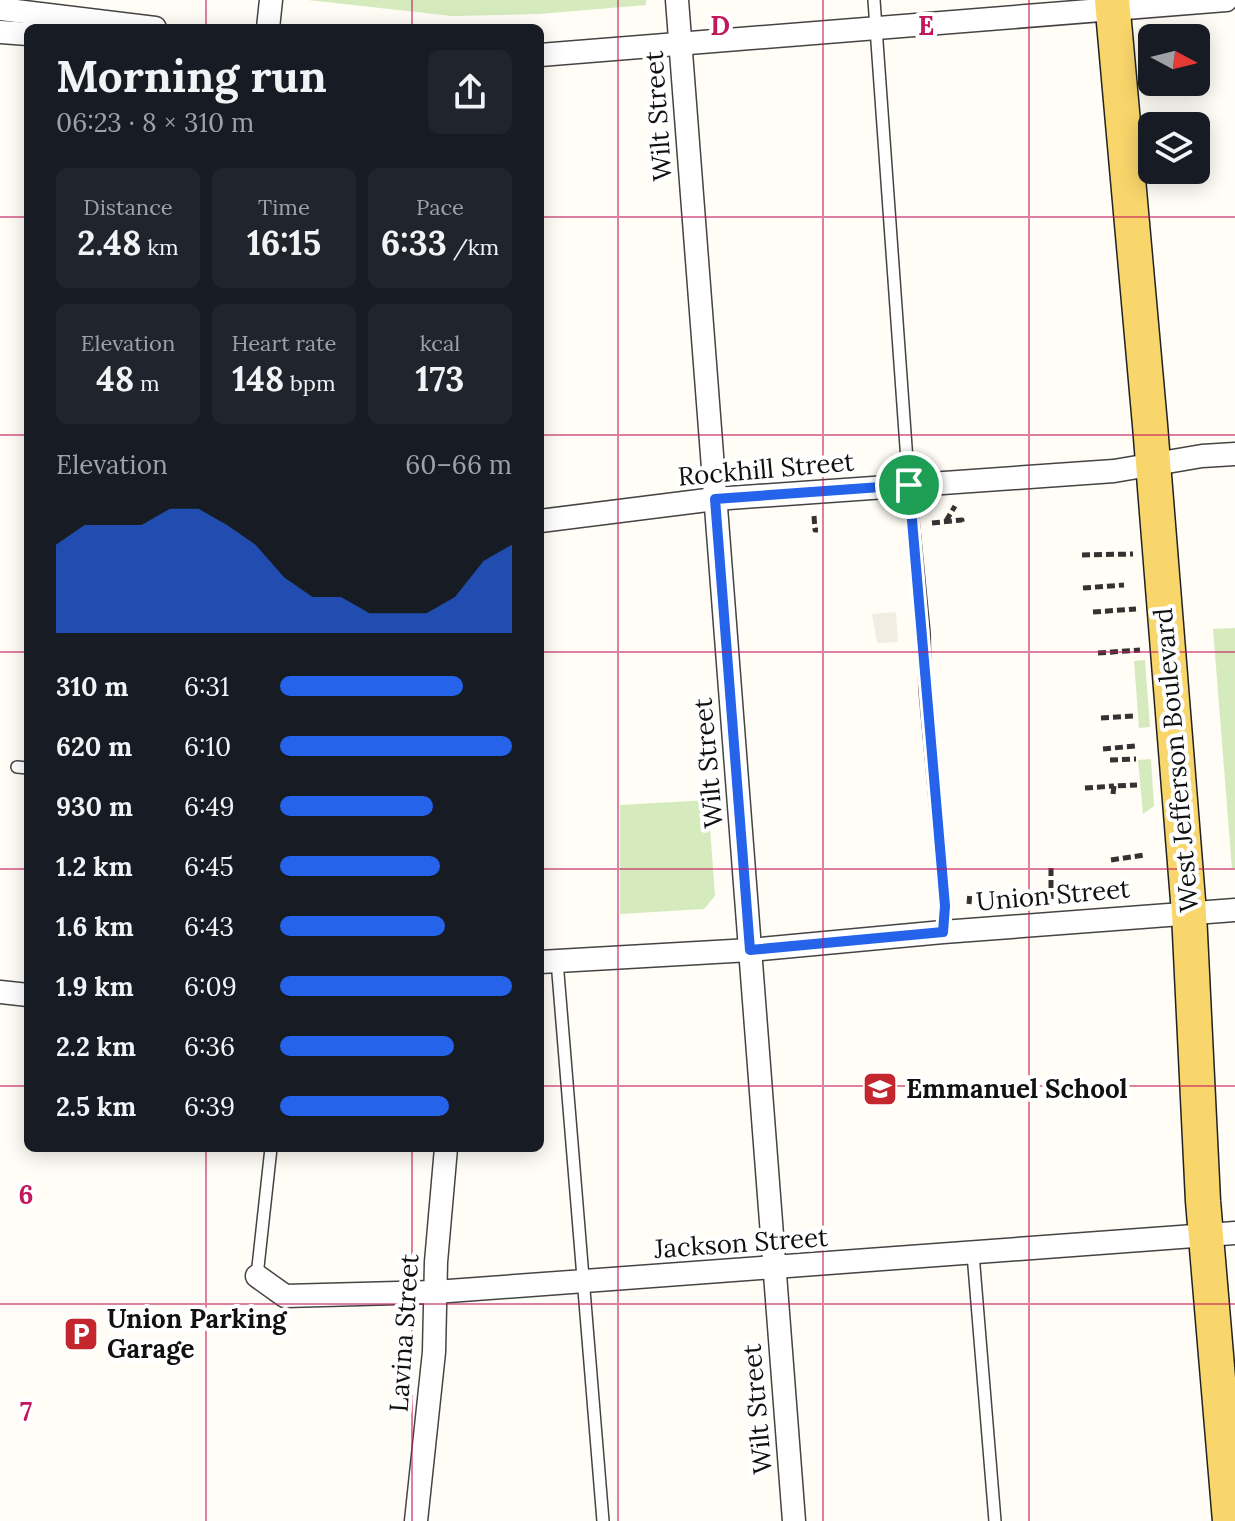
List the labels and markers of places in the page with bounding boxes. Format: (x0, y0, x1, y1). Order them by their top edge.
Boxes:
pin (875, 451, 943, 519)
school or university icon: Emmanuel School (861, 1070, 899, 1108)
place label: Emmanuel School (906, 1072, 1128, 1105)
place label: Union Parking Garage (107, 1302, 288, 1365)
parking icon: Union Parking Garage (62, 1315, 100, 1353)

